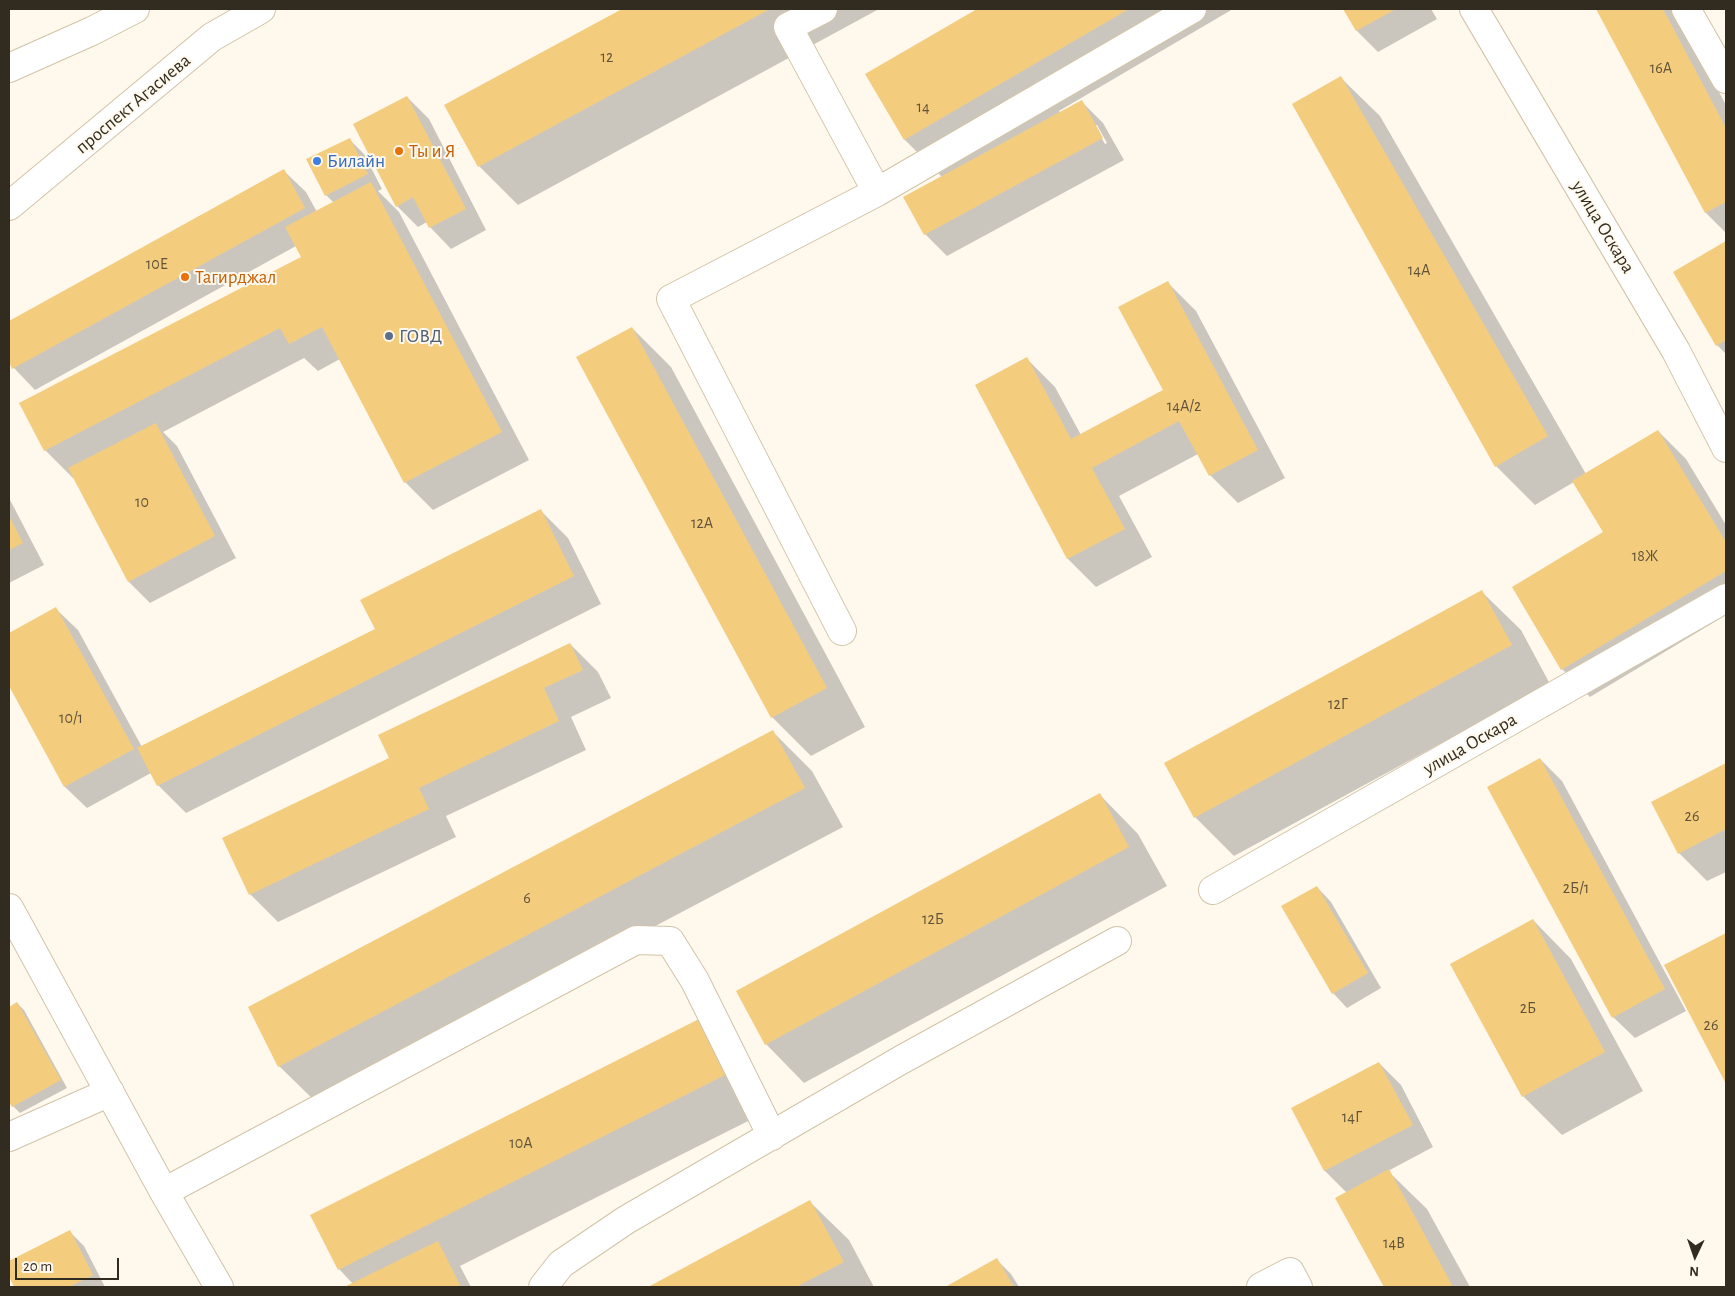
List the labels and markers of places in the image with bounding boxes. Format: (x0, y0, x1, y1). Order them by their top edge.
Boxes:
place label: Ты и Я (409, 140, 456, 162)
marker: Ты и Я (393, 145, 405, 157)
place label: Билайн (327, 150, 385, 172)
marker: Билайн (311, 155, 323, 167)
place label: Тагирджал (195, 266, 276, 288)
marker: Тагирджал (179, 271, 191, 283)
place label: ГОВД (399, 325, 442, 347)
marker: ГОВД (383, 330, 395, 342)

